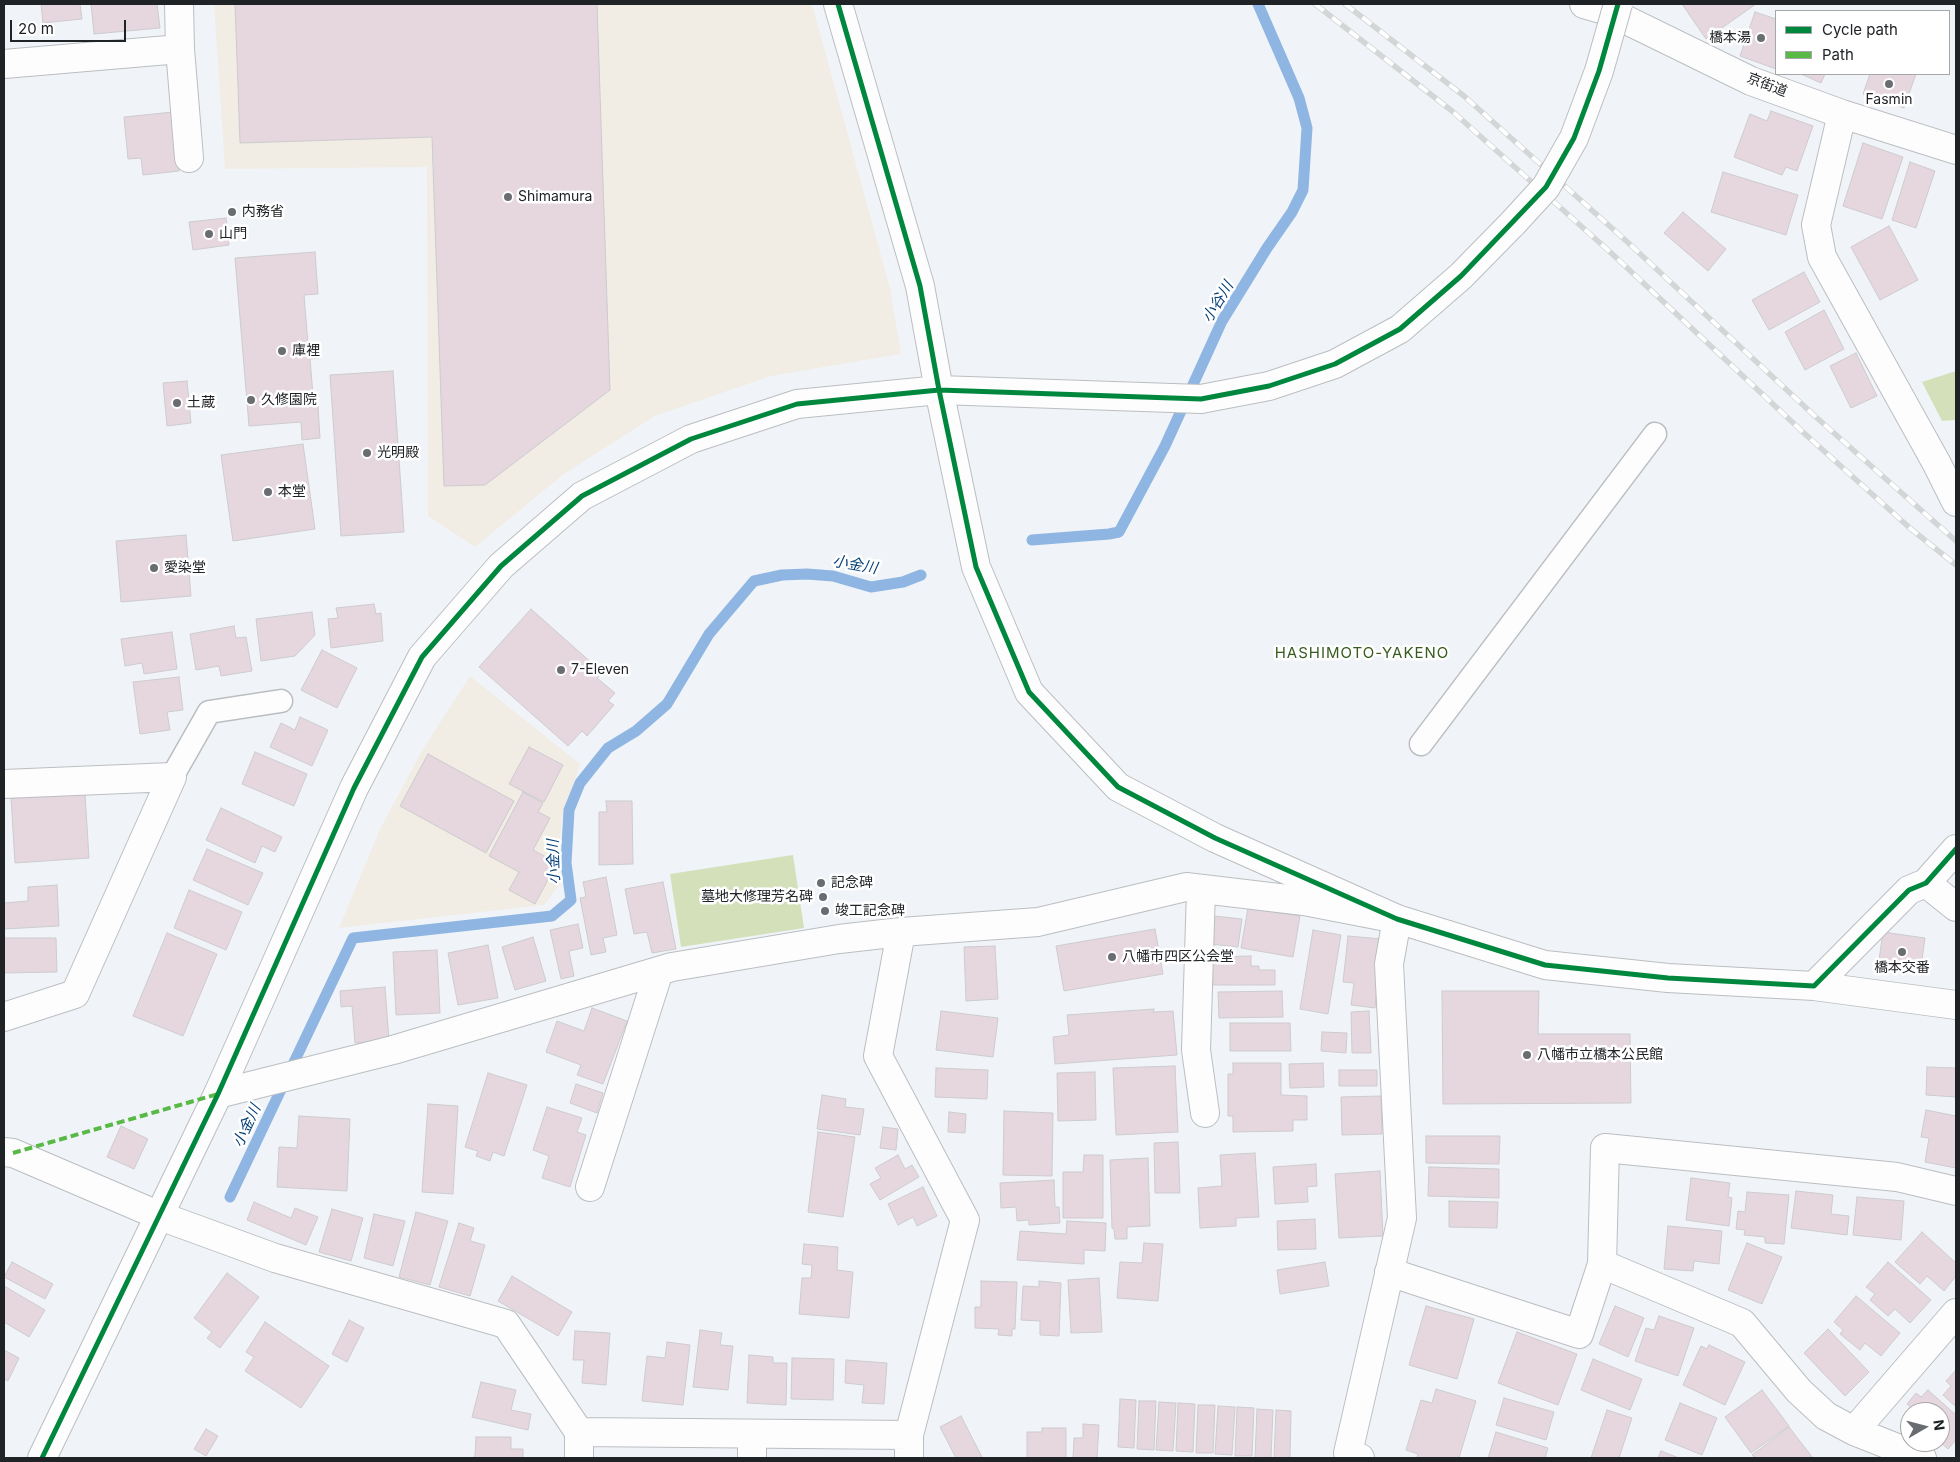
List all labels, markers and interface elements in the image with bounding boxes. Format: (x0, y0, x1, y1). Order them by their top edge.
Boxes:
scale bar (12, 10, 129, 42)
legend (1775, 10, 1950, 75)
text: 20 m (18, 19, 54, 38)
text: Cycle path (1822, 20, 1898, 39)
place label: 橋本湯 (1709, 30, 1751, 46)
marker: 橋本湯 (1755, 32, 1767, 44)
text: Path (1822, 45, 1854, 64)
street label: 京街道 (1744, 70, 1790, 100)
marker: Fasmin (1883, 78, 1895, 90)
place label: Fasmin (1865, 92, 1913, 108)
place label: Shimamura (518, 189, 592, 205)
marker: Shimamura (502, 191, 514, 203)
place label: 内務省 (242, 204, 284, 220)
marker: 内務省 (226, 206, 238, 218)
place label: 山門 (219, 226, 247, 242)
marker: 山門 (203, 228, 215, 240)
water label: 小谷川 (1199, 278, 1237, 326)
place label: 庫裡 (292, 343, 320, 359)
marker: 庫裡 (276, 345, 288, 357)
place label: 久修園院 (261, 392, 317, 408)
marker: 久修園院 (245, 394, 257, 406)
place label: 土蔵 (187, 395, 215, 411)
marker: 土蔵 (171, 397, 183, 409)
place label: 光明殿 (377, 445, 419, 461)
marker: 光明殿 (361, 447, 373, 459)
place label: 本堂 (278, 484, 306, 500)
marker: 本堂 (262, 486, 274, 498)
water label: 小金川 (831, 552, 879, 578)
place label: 愛染堂 (164, 560, 206, 576)
marker: 愛染堂 (148, 562, 160, 574)
district label: HASHIMOTO-YAKENO (1273, 644, 1451, 662)
place label: 7-Eleven (571, 662, 629, 678)
marker: 7-Eleven (555, 664, 567, 676)
water label: 小金川 (544, 839, 564, 885)
place label: 記念碑 (831, 875, 873, 891)
marker: 記念碑 (815, 877, 827, 889)
place label: 墓地大修理芳名碑 (701, 889, 813, 905)
marker: 墓地大修理芳名碑 (817, 891, 829, 903)
place label: 竣工記念碑 (835, 903, 905, 919)
marker: 竣工記念碑 (819, 905, 831, 917)
marker: 橋本交番 (1896, 946, 1908, 958)
place label: 八幡市四区公会堂 (1122, 949, 1234, 965)
marker: 八幡市四区公会堂 (1106, 951, 1118, 963)
place label: 橋本交番 (1874, 960, 1930, 976)
place label: 八幡市立橋本公民館 (1537, 1047, 1663, 1063)
marker: 八幡市立橋本公民館 (1521, 1049, 1533, 1061)
water label: 小金川 (229, 1102, 265, 1150)
north arrow (1900, 1402, 1950, 1452)
text: N (1930, 1419, 1949, 1431)

